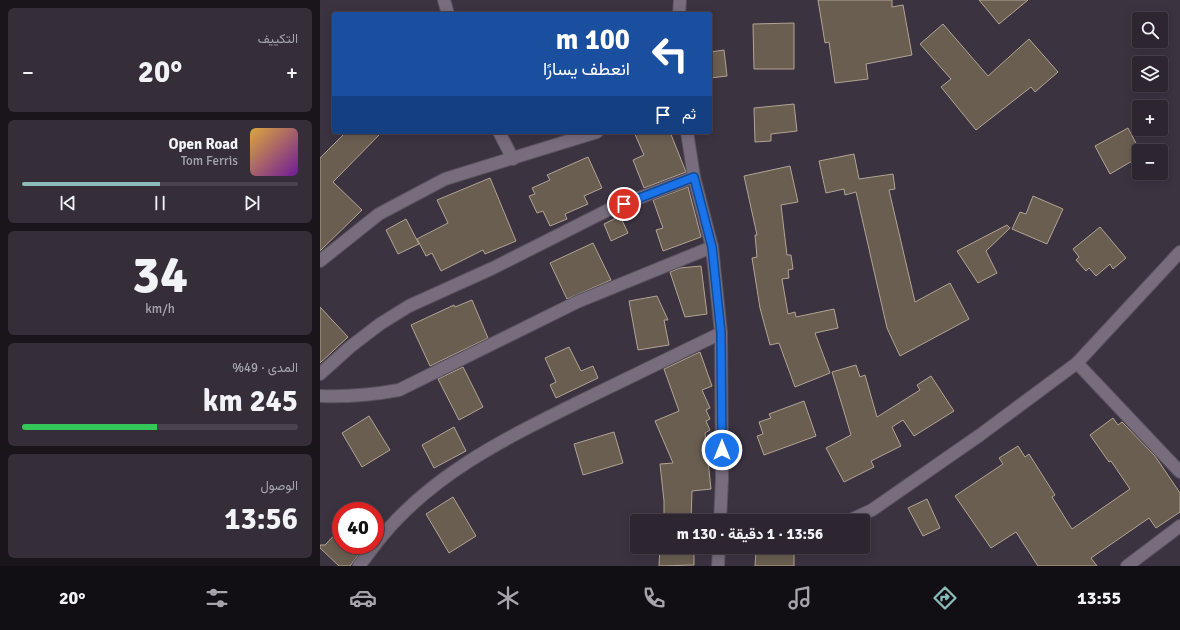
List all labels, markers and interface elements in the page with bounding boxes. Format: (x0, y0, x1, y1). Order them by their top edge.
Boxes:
map controls (1132, 12, 1168, 180)
button: search (1132, 12, 1168, 48)
text: 100 m (556, 23, 630, 57)
icon: left (644, 28, 696, 80)
text: التكييف (258, 31, 298, 47)
text: 20° (138, 54, 182, 91)
button: layers (1132, 56, 1168, 92)
text: انعطف يسارًا (543, 58, 630, 80)
text: − (22, 59, 34, 86)
text: + (286, 59, 298, 86)
button: + (1132, 100, 1168, 136)
icon: arrive (652, 104, 674, 126)
text: ثم (682, 105, 696, 123)
text: Open Road (168, 135, 238, 153)
button: − (1132, 144, 1168, 180)
text: Tom Ferris (181, 153, 238, 169)
pin (607, 187, 641, 221)
icon: previous (57, 192, 79, 214)
icon: pause (149, 192, 171, 214)
icon: next (241, 192, 263, 214)
icon: arrive (613, 193, 635, 215)
text: 34 (132, 243, 188, 307)
text: km/h (145, 301, 175, 317)
text: المدى · 49% (232, 360, 298, 376)
text: 245 km (203, 383, 298, 420)
position arrow (701, 429, 743, 471)
text: الوصول (260, 478, 298, 494)
text: 13:56 (224, 501, 298, 538)
speed limit sign: 40 (332, 502, 384, 554)
text: 13:56 · 1 دقيقة · 130 m (677, 525, 823, 543)
icon: filters (203, 584, 231, 612)
icon: car (349, 584, 377, 612)
icon: climate (494, 584, 522, 612)
icon: phone (640, 584, 668, 612)
icon: music (786, 584, 814, 612)
icon: directions (931, 584, 959, 612)
text: 20° (59, 587, 86, 609)
text: 13:55 (1077, 587, 1121, 609)

